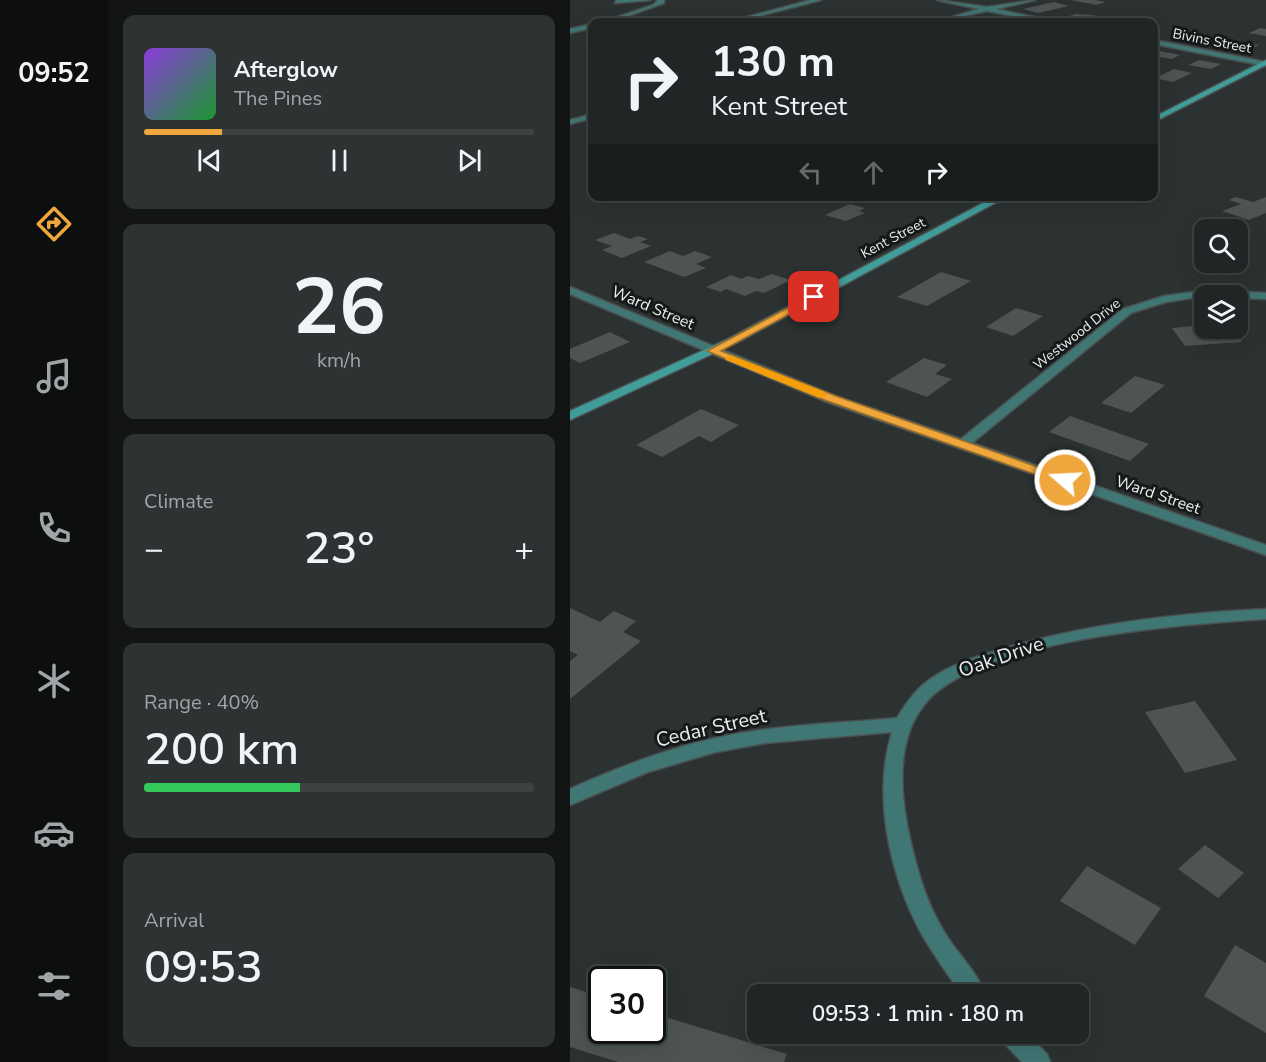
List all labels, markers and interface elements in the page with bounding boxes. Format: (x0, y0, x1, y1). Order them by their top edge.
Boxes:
street label: Bivins Street (1171, 24, 1253, 58)
text: 130 m (711, 34, 835, 91)
icon: right (612, 42, 690, 120)
text: 09:52 (18, 55, 90, 92)
text: Afterglow (234, 55, 338, 85)
text: The Pines (234, 85, 322, 112)
text: Kent Street (711, 88, 847, 125)
icon: previous (193, 144, 226, 177)
icon: pause (323, 144, 356, 177)
icon: next (453, 144, 486, 177)
icon: left (794, 156, 827, 189)
icon: ahead (857, 156, 890, 189)
icon: right (920, 156, 953, 189)
icon: directions (33, 203, 75, 245)
street label: Kent Street (857, 213, 929, 263)
map controls (1194, 219, 1248, 339)
button: search (1194, 219, 1248, 273)
text: 26 (292, 254, 386, 361)
pin (788, 271, 839, 322)
icon: arrive (797, 280, 830, 313)
street label: Ward Street (608, 281, 698, 335)
button: layers (1194, 285, 1248, 339)
street label: Westwood Drive (1029, 294, 1125, 374)
text: km/h (317, 347, 361, 374)
icon: music (33, 355, 75, 397)
position arrow (1033, 448, 1097, 512)
street label: Ward Street (1113, 470, 1204, 520)
text: Climate (144, 488, 213, 515)
icon: phone (33, 507, 75, 549)
text: 23° (304, 518, 374, 579)
text: − (144, 527, 164, 572)
text: + (514, 527, 534, 572)
street label: Oak Drive (955, 630, 1047, 684)
icon: climate (33, 660, 75, 702)
text: Range · 40% (144, 689, 259, 716)
street label: Cedar Street (653, 702, 770, 754)
text: 200 km (144, 719, 299, 780)
icon: car (33, 812, 75, 854)
text: Arrival (144, 907, 204, 934)
text: 09:53 (144, 937, 263, 998)
icon: filters (33, 965, 75, 1007)
speed limit sign: 30 (588, 966, 666, 1044)
text: 09:53 · 1 min · 180 m (812, 999, 1024, 1029)

